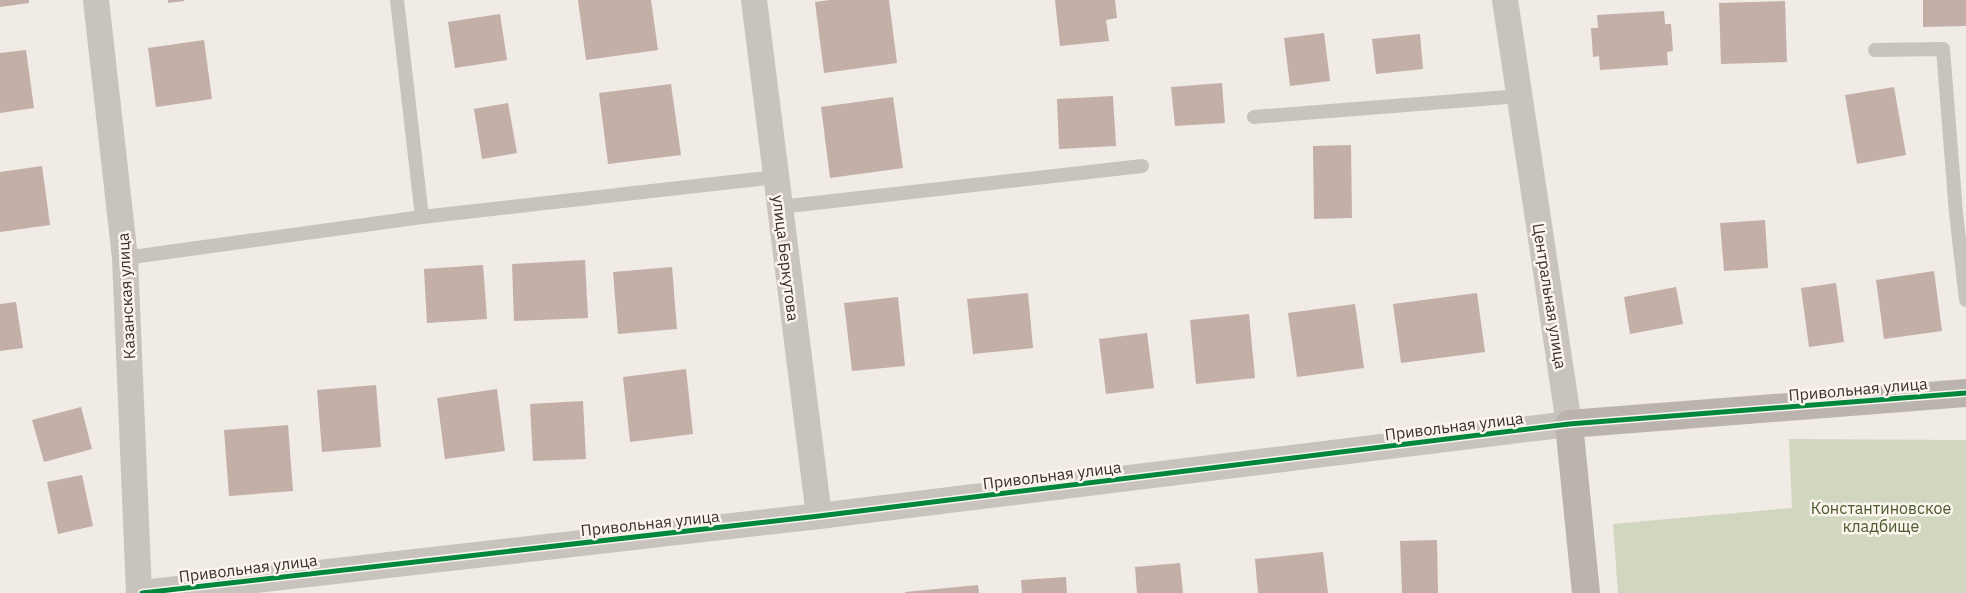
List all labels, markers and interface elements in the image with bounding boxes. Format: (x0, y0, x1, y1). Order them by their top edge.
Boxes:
street label: улица Беркутова (768, 194, 804, 323)
street label: Центральная улица (1529, 222, 1571, 371)
street label: Казанская улица (113, 232, 139, 360)
street label: Привольная улица (1788, 373, 1929, 405)
street label: Привольная улица (1384, 408, 1525, 444)
street label: Привольная улица (982, 457, 1123, 493)
park label: Константиновское кладбище (1811, 498, 1951, 536)
street label: Привольная улица (580, 506, 721, 540)
street label: Привольная улица (178, 550, 319, 586)

